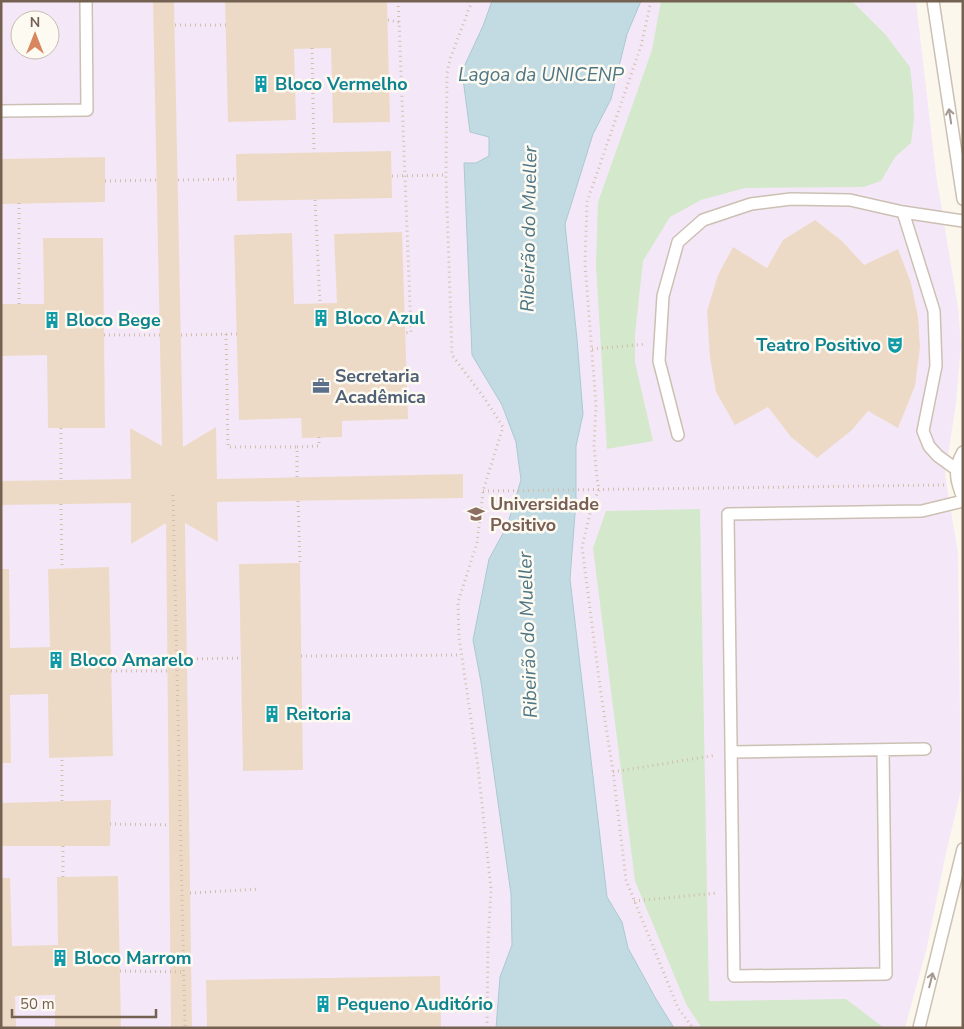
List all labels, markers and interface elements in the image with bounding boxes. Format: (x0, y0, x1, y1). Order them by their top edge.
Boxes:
north arrow (10, 10, 60, 60)
text: N (30, 13, 40, 32)
water label: Lagoa da UNICENP (458, 62, 625, 88)
place label: Bloco Vermelho (275, 72, 408, 96)
building icon: Bloco Vermelho (251, 74, 271, 94)
one-way arrow (945, 108, 955, 124)
water label: Ribeirão do Mueller (515, 144, 543, 312)
place label: Bloco Azul (335, 306, 425, 330)
place label: Bloco Bege (66, 308, 161, 332)
building icon: Bloco Azul (311, 308, 331, 328)
building icon: Bloco Bege (42, 310, 62, 330)
place label: Teatro Positivo (756, 333, 881, 357)
theatre icon: Teatro Positivo (885, 335, 905, 355)
place label: Secretaria Acadêmica (335, 364, 426, 409)
office icon: Secretaria Acadêmica (311, 376, 331, 396)
place label: Universidade Positivo (490, 492, 599, 537)
school or university icon: Universidade Positivo (466, 504, 486, 524)
water label: Ribeirão do Mueller (512, 550, 544, 719)
place label: Bloco Amarelo (70, 648, 194, 672)
building icon: Bloco Amarelo (46, 650, 66, 670)
place label: Reitoria (286, 702, 351, 726)
building icon: Reitoria (262, 704, 282, 724)
place label: Bloco Marrom (74, 946, 192, 970)
building icon: Bloco Marrom (50, 948, 70, 968)
one-way arrow (927, 973, 936, 989)
scale bar (12, 986, 156, 1018)
place label: Pequeno Auditório (337, 992, 493, 1016)
text: 50 m (20, 994, 55, 1014)
building icon: Pequeno Auditório (313, 994, 333, 1014)

